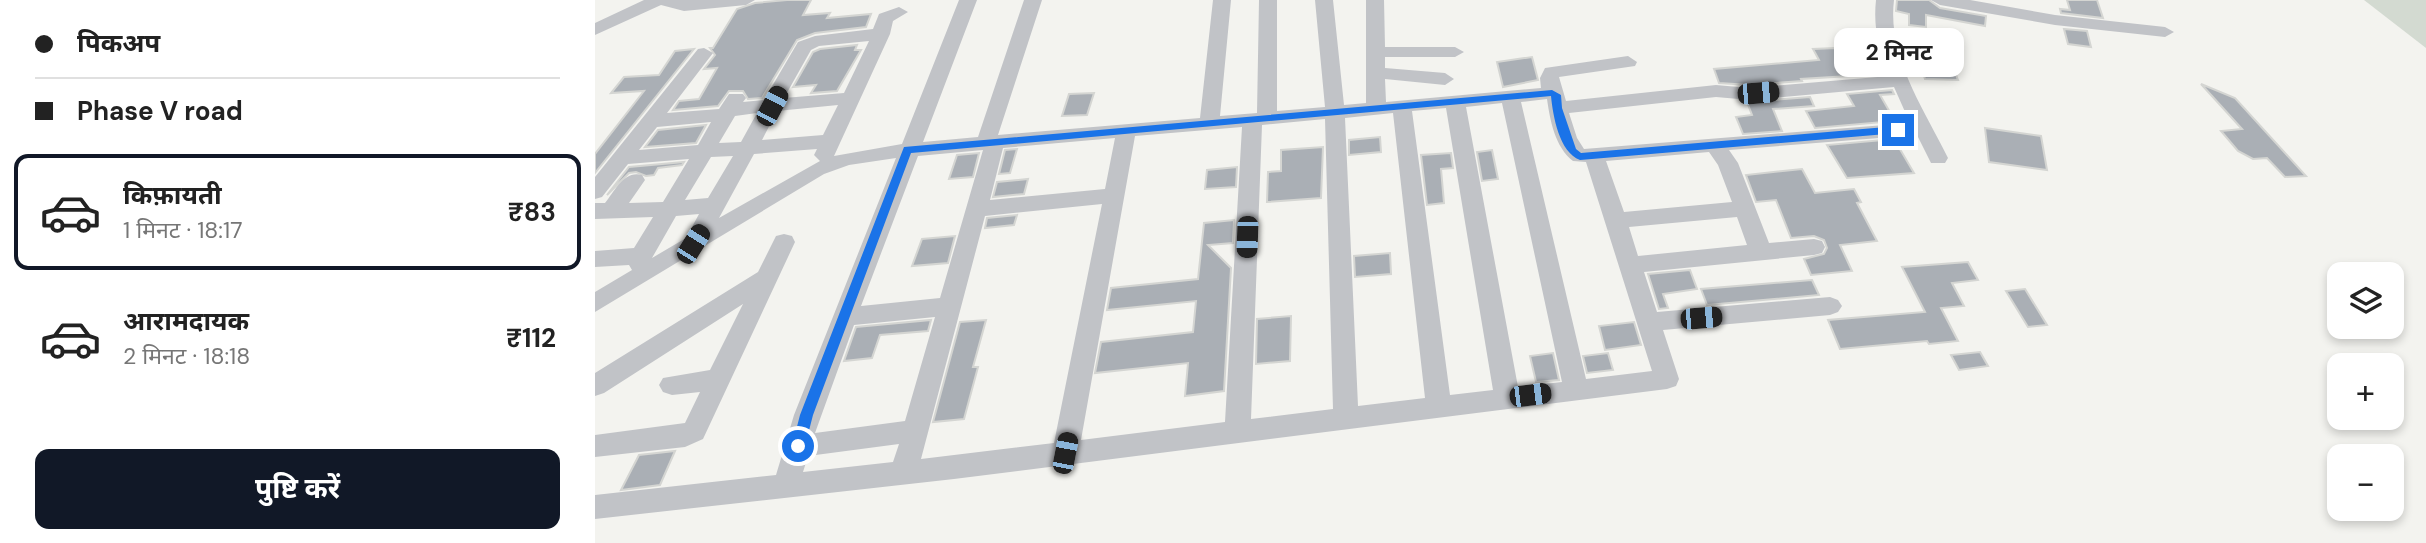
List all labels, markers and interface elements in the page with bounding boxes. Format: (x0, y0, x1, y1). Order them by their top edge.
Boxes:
text: पिकअप (77, 26, 160, 60)
callout: 2 मिनट (1833, 29, 1963, 78)
text: 2 मिनट (1866, 37, 1932, 67)
car (1737, 81, 1780, 105)
car (753, 83, 792, 129)
text: Phase V road (77, 94, 243, 128)
route end (1882, 114, 1914, 146)
text: किफ़ायती (123, 178, 222, 212)
icon: car (39, 181, 102, 244)
text: ₹83 (508, 195, 556, 229)
text: 1 मिनट · 18:17 (123, 215, 242, 245)
car (1236, 216, 1259, 258)
car (673, 221, 714, 267)
map controls (2327, 262, 2404, 521)
button: layers (2327, 262, 2404, 339)
text: आरामदायक (123, 304, 249, 338)
car (1680, 306, 1723, 330)
icon: car (39, 307, 102, 370)
text: ₹112 (506, 321, 556, 355)
text: 2 मिनट · 18:18 (123, 341, 250, 371)
button: + (2327, 353, 2404, 430)
car (1508, 382, 1553, 408)
route start (782, 430, 814, 462)
car (1051, 430, 1080, 476)
button: − (2327, 444, 2404, 521)
button: पुष्टि करें (35, 449, 560, 529)

